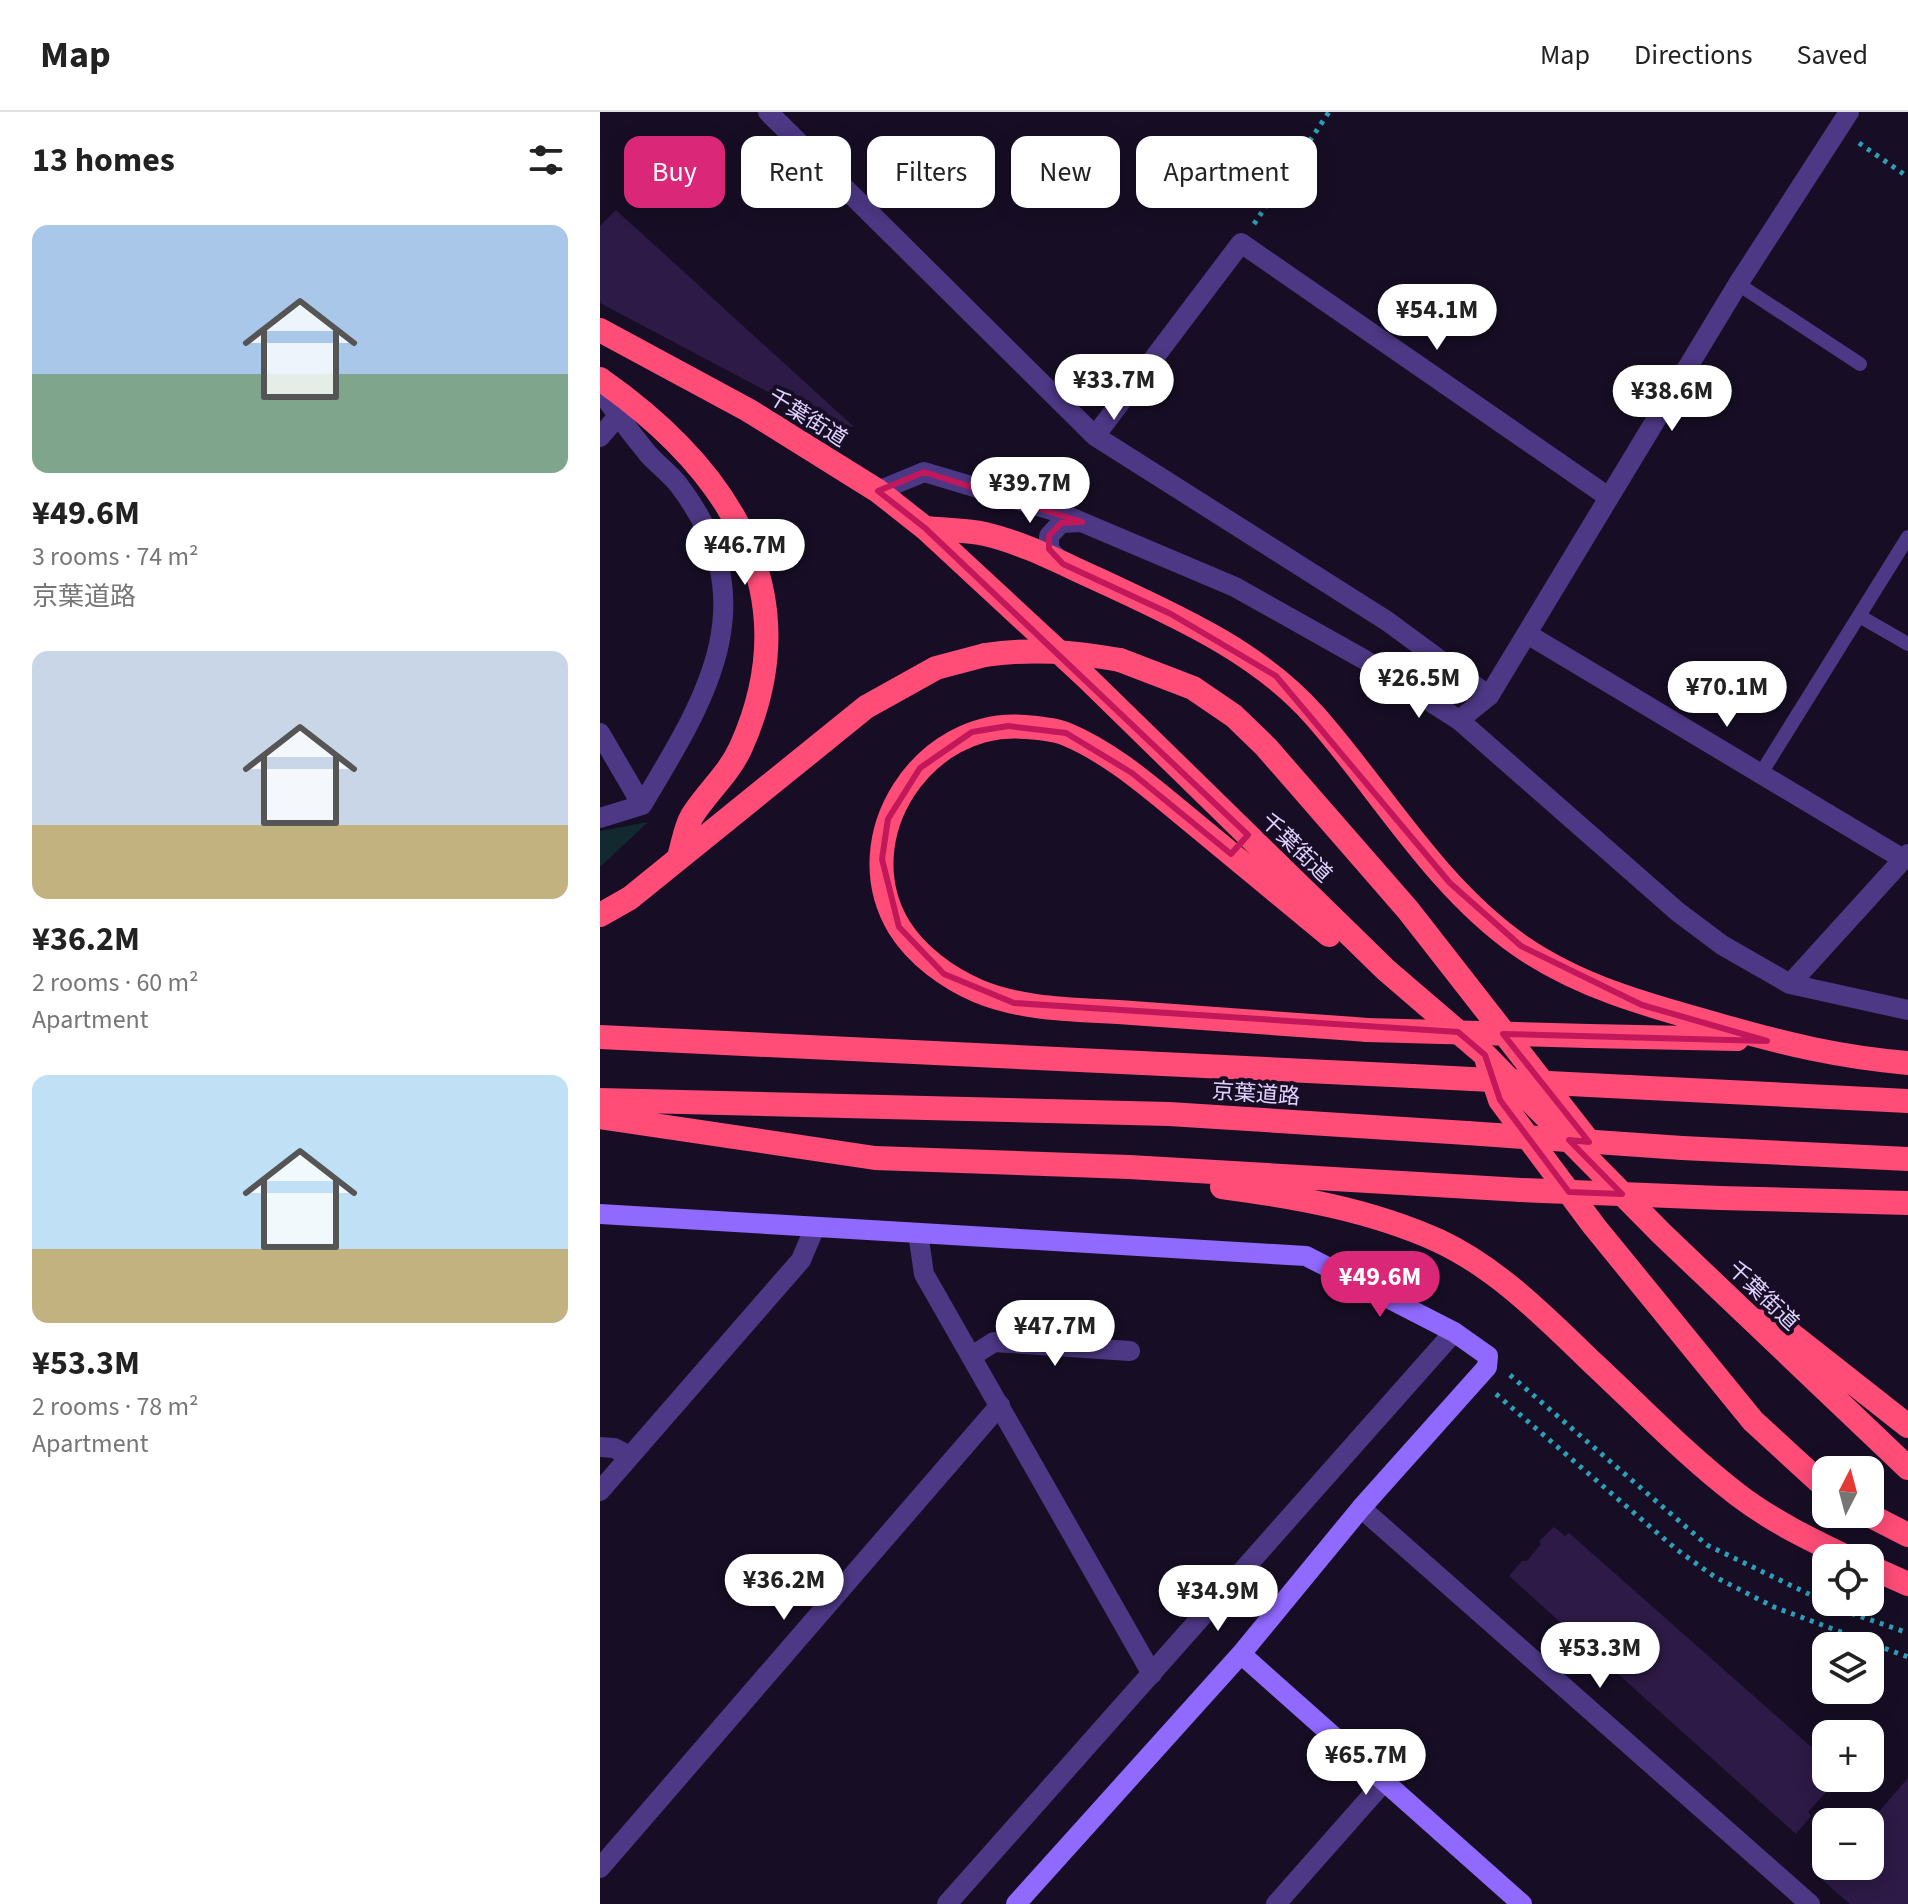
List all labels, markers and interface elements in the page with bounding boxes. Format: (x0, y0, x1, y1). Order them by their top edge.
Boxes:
text: Map (40, 28, 111, 82)
text: Map (1540, 35, 1590, 75)
text: Directions (1634, 35, 1753, 75)
text: Saved (1797, 35, 1868, 75)
text: 13 homes (32, 136, 175, 185)
chip: Buy (624, 136, 725, 208)
chip: Rent (741, 136, 851, 208)
chip: Filters (867, 136, 995, 208)
chip: New (1011, 136, 1120, 208)
chip: Apartment (1136, 136, 1317, 208)
icon: filters (524, 138, 568, 182)
icon: home (228, 277, 372, 421)
pin: ¥54.1M (1372, 284, 1502, 352)
text: ¥54.1M (1396, 291, 1478, 328)
pin: ¥33.7M (1049, 354, 1179, 422)
text: ¥33.7M (1073, 361, 1155, 398)
pin: ¥38.6M (1607, 365, 1737, 433)
text: ¥38.6M (1631, 372, 1713, 409)
street label: 千葉街道 (762, 381, 853, 455)
pin: ¥39.7M (965, 457, 1095, 525)
text: ¥39.7M (989, 464, 1071, 501)
text: ¥49.6M (32, 489, 140, 538)
pin: ¥46.7M (680, 519, 810, 587)
text: ¥46.7M (704, 526, 786, 563)
text: 3 rooms · 74 m² (32, 538, 199, 575)
text: 京葉道路 (32, 578, 136, 615)
pin: ¥26.5M (1354, 652, 1484, 720)
text: ¥26.5M (1378, 659, 1460, 696)
pin: ¥70.1M (1662, 661, 1792, 729)
text: ¥70.1M (1686, 668, 1768, 705)
icon: home (228, 703, 372, 847)
street label: 千葉街道 (1254, 806, 1339, 890)
text: ¥36.2M (32, 915, 140, 964)
text: 2 rooms · 60 m² (32, 964, 199, 1001)
text: Apartment (32, 1001, 149, 1038)
street label: 京葉道路 (1211, 1075, 1301, 1113)
icon: home (228, 1127, 372, 1271)
pin: ¥49.6M (1315, 1251, 1445, 1319)
street label: 千葉街道 (1721, 1254, 1806, 1338)
text: ¥49.6M (1339, 1258, 1421, 1295)
pin: ¥47.7M (990, 1300, 1120, 1368)
text: ¥47.7M (1014, 1307, 1096, 1344)
text: ¥53.3M (32, 1339, 140, 1388)
text: 2 rooms · 78 m² (32, 1388, 199, 1425)
text: Apartment (32, 1425, 149, 1462)
north arrow (1812, 1456, 1884, 1528)
map controls (1812, 1456, 1884, 1880)
button: locate (1812, 1544, 1884, 1616)
pin: ¥36.2M (719, 1554, 849, 1622)
text: ¥36.2M (743, 1561, 825, 1598)
pin: ¥34.9M (1153, 1565, 1283, 1633)
text: ¥34.9M (1177, 1572, 1259, 1609)
pin: ¥53.3M (1535, 1622, 1665, 1690)
text: ¥53.3M (1559, 1629, 1641, 1666)
button: layers (1812, 1632, 1884, 1704)
button: + (1812, 1720, 1884, 1792)
pin: ¥65.7M (1301, 1729, 1431, 1797)
text: ¥65.7M (1325, 1736, 1407, 1773)
button: − (1812, 1808, 1884, 1880)

